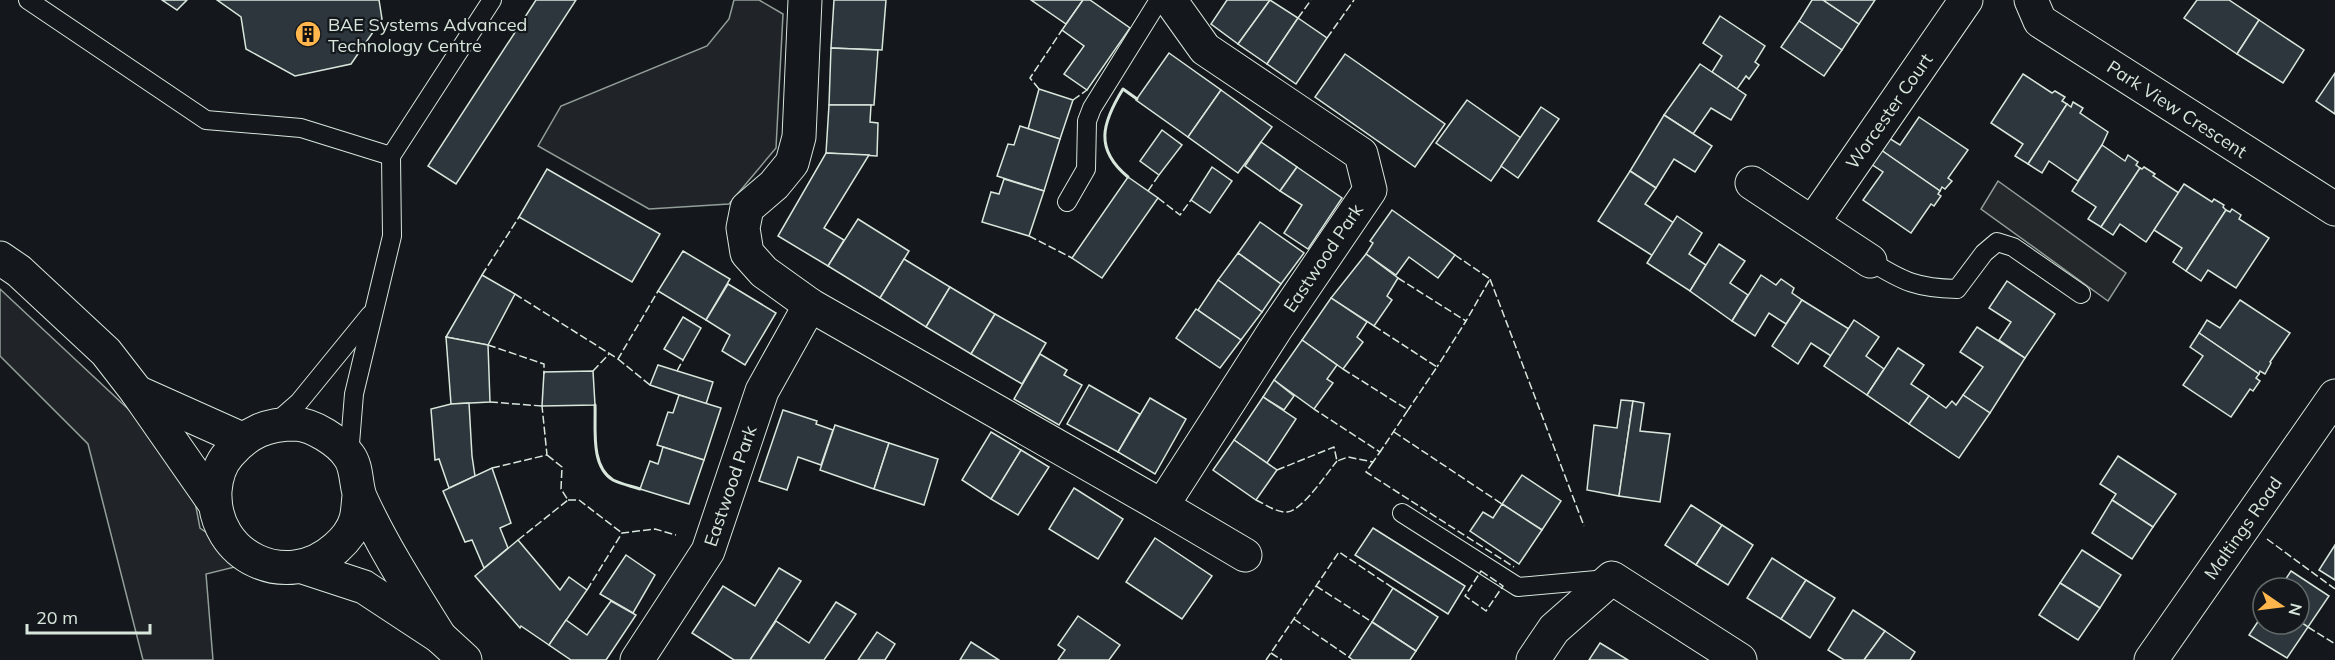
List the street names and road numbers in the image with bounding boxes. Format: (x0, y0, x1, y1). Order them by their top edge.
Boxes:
street label: Worcester Court (1841, 49, 1937, 173)
street label: Park View Crescent (2103, 55, 2251, 163)
street label: Eastwood Park (1278, 199, 1368, 317)
street label: Eastwood Park (699, 422, 762, 549)
street label: Maltings Road (2199, 472, 2287, 584)

